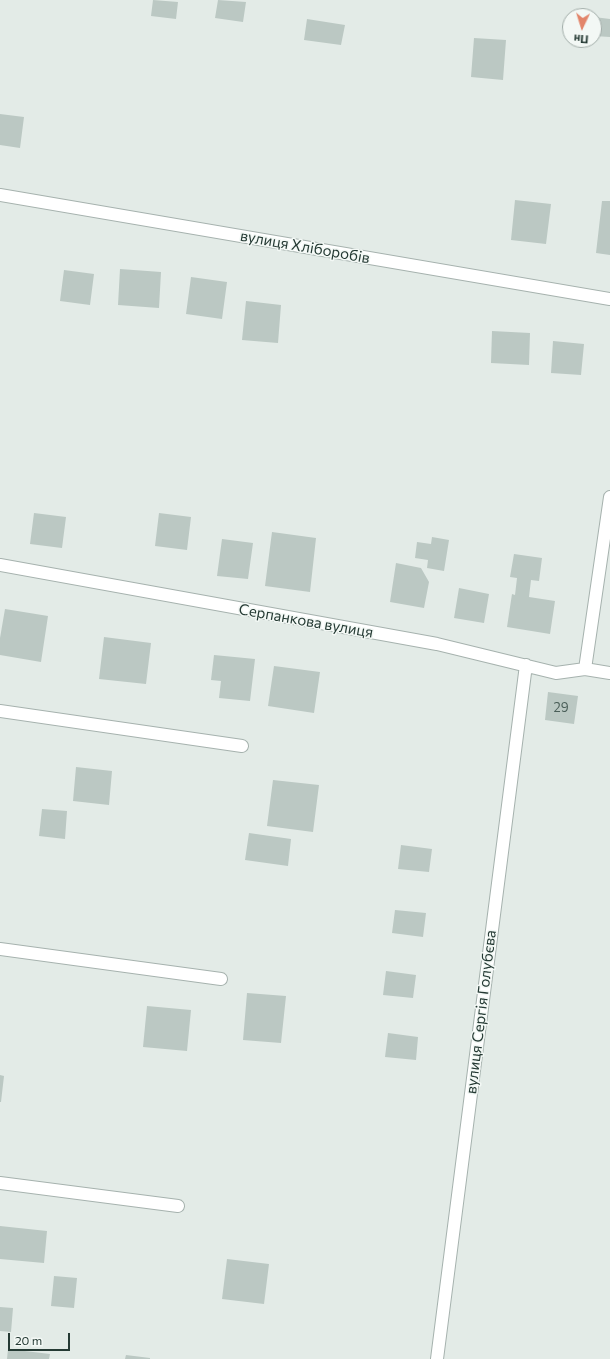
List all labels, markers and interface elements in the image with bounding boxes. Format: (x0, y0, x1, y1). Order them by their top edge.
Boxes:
north arrow (562, 8, 602, 48)
text: Пн (573, 32, 589, 46)
street label: вулиця Хліборобів (239, 227, 371, 267)
street label: Серпанкова вулиця (237, 600, 375, 642)
house number: 29 (553, 700, 569, 716)
street label: вулиця Сергія Голубєва (462, 929, 500, 1095)
scale bar (10, 1325, 72, 1351)
text: 20 m (15, 1333, 42, 1347)

